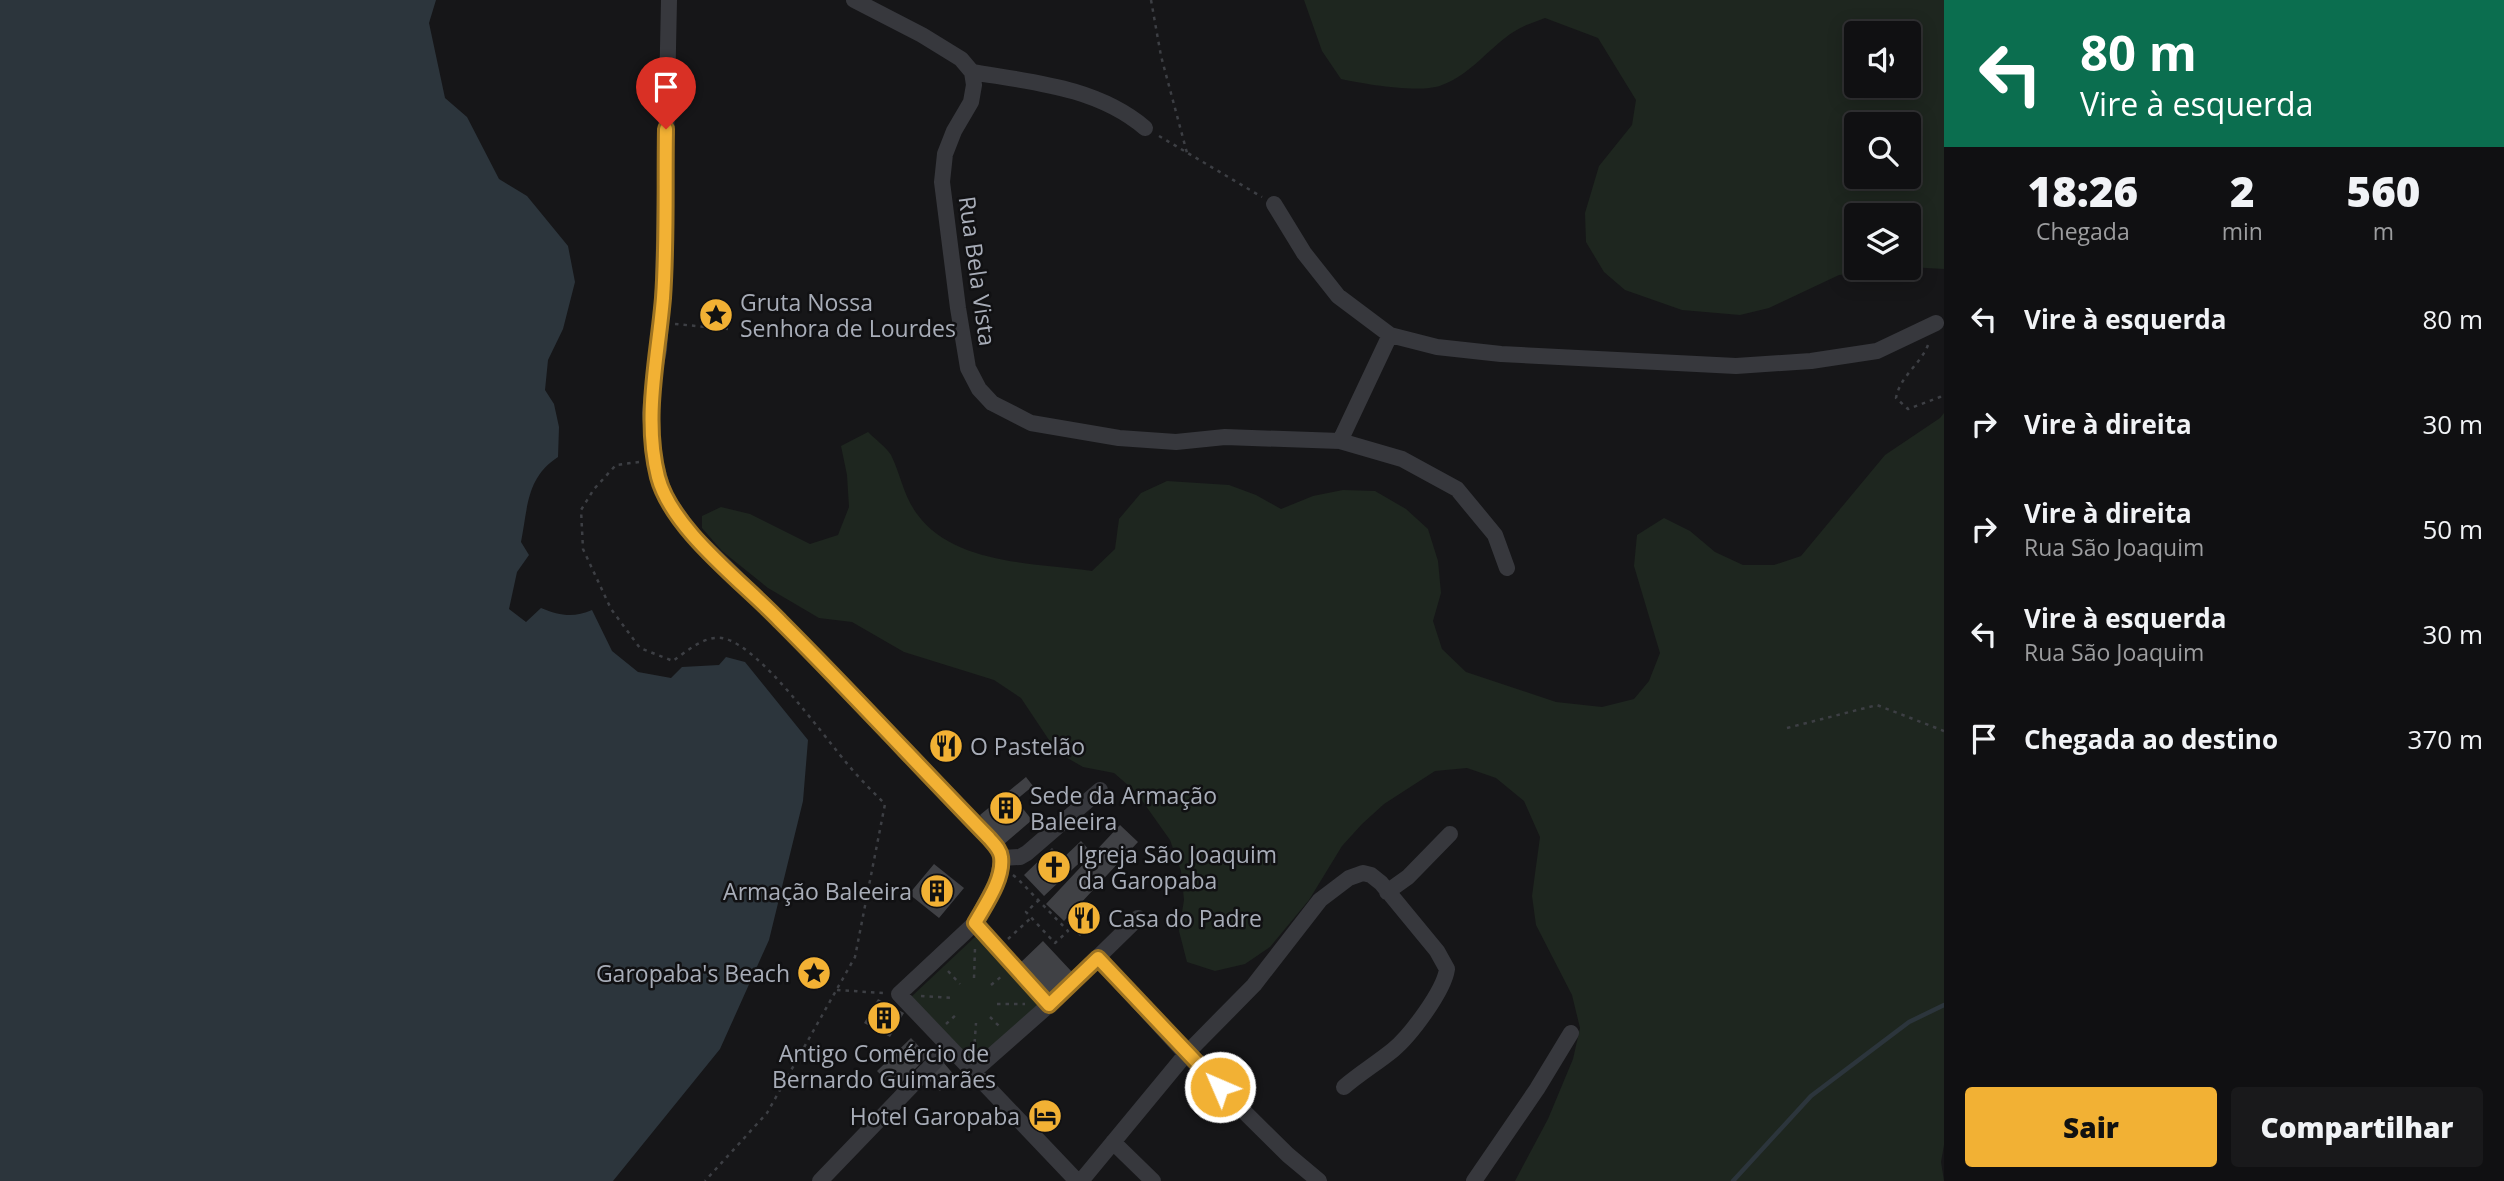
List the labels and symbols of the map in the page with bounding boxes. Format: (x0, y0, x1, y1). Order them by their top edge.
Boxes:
pin (636, 57, 696, 129)
street label: Rua Bela Vista (952, 194, 1004, 348)
place label: Gruta Nossa Senhora de Lourdes (740, 286, 956, 344)
place icon: Gruta Nossa Senhora de Lourdes (697, 296, 735, 334)
restaurant icon: O Pastelão (927, 727, 965, 765)
place label: O Pastelão (970, 730, 1085, 762)
place label: Sede da Armação Baleeira (1030, 779, 1217, 837)
building icon: Sede da Armação Baleeira (987, 789, 1025, 827)
place label: Igreja São Joaquim da Garopaba (1078, 838, 1277, 896)
church icon: Igreja São Joaquim da Garopaba (1035, 848, 1073, 886)
building icon: Armação Baleeira (918, 872, 956, 910)
place label: Armação Baleeira (723, 875, 912, 907)
restaurant icon: Casa do Padre (1065, 899, 1103, 937)
place label: Casa do Padre (1108, 902, 1262, 934)
place icon: Garopaba's Beach (795, 954, 833, 992)
place label: Garopaba's Beach (596, 957, 790, 989)
building icon: Antigo Comércio de Bernardo Guimarães (865, 999, 903, 1037)
place label: Antigo Comércio de Bernardo Guimarães (772, 1037, 996, 1095)
position arrow (1183, 1050, 1257, 1124)
hotel icon: Hotel Garopaba (1026, 1097, 1064, 1135)
place label: Hotel Garopaba (850, 1100, 1020, 1132)

